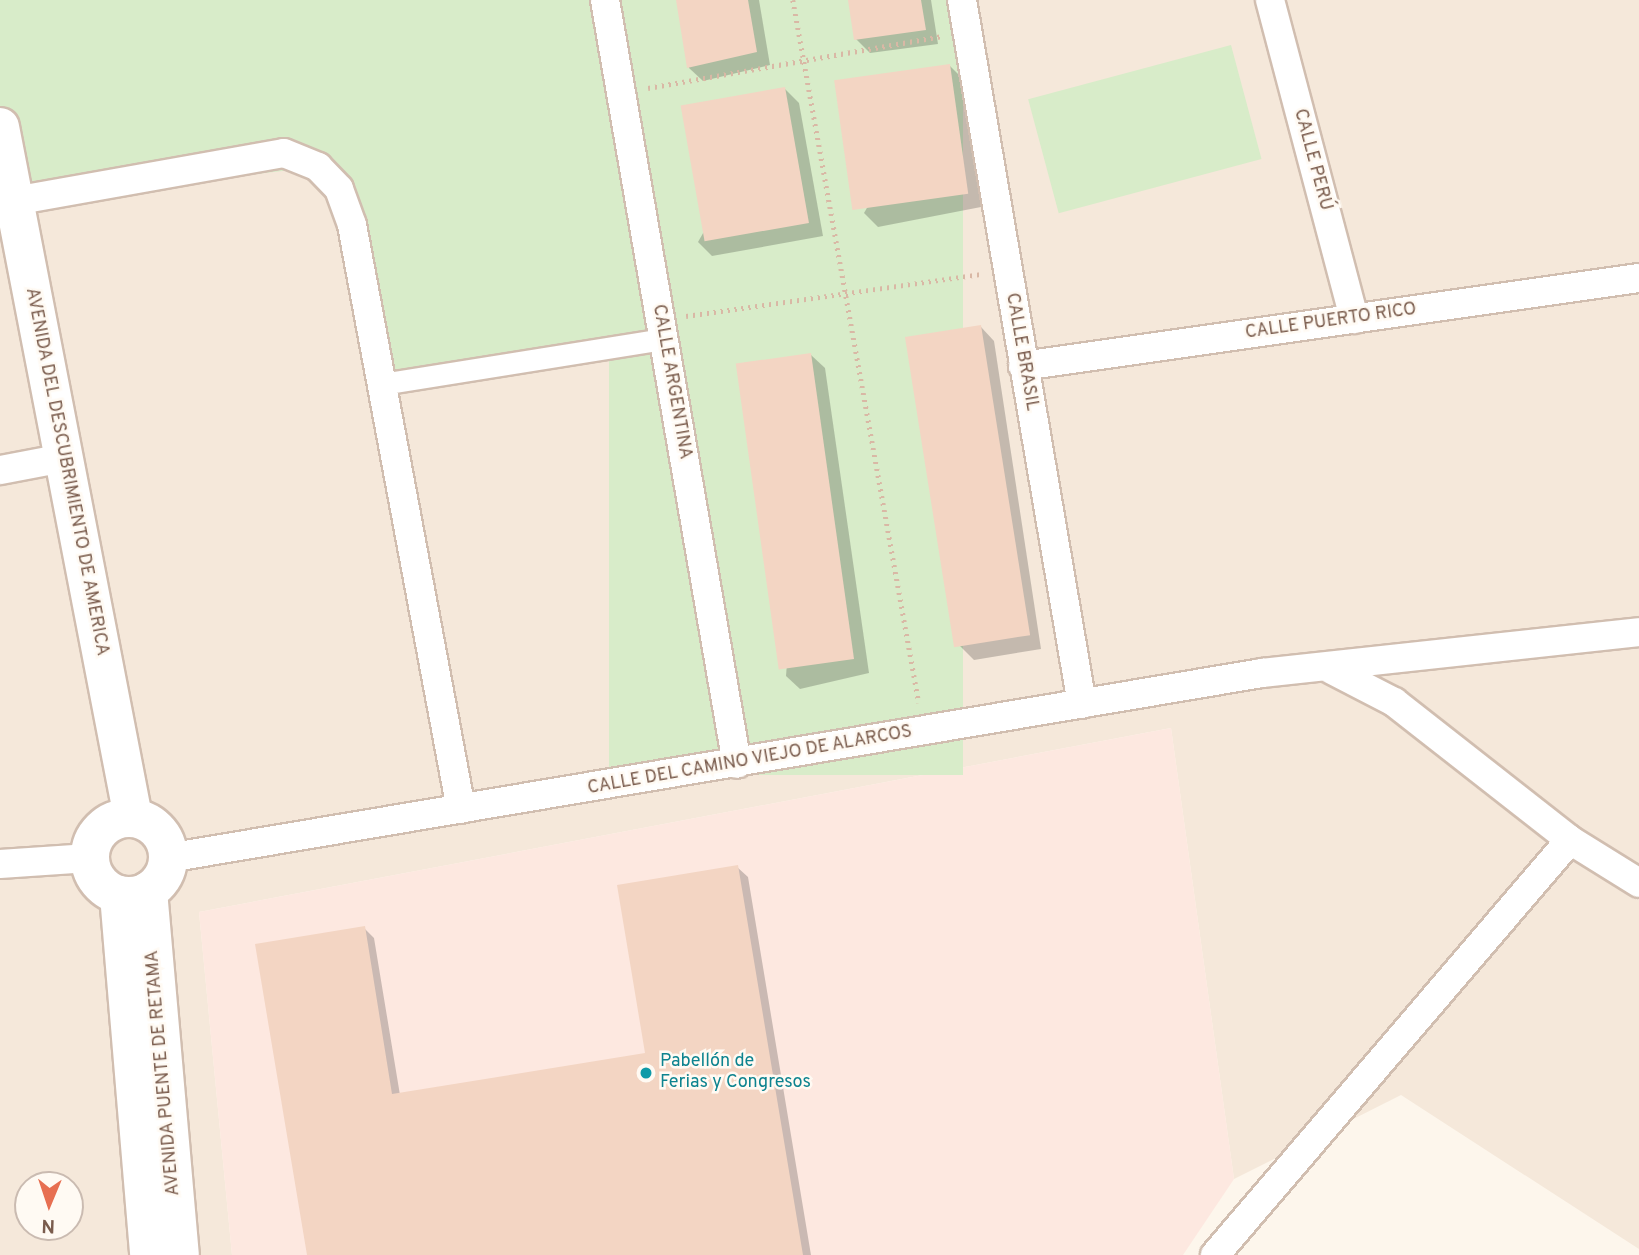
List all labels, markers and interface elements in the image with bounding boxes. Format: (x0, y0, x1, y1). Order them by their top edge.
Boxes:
street label: CALLE PERÚ (1288, 107, 1336, 213)
street label: AVENIDA DEL DESCUBRIMIENTO DE AMERICA (20, 285, 112, 659)
street label: CALLE BRASIL (1000, 291, 1042, 413)
street label: CALLE PUERTO RICO (1244, 299, 1418, 345)
street label: CALLE ARGENTINA (647, 302, 695, 462)
street label: CALLE DEL CAMINO VIEJO DE ALARCOS (585, 722, 915, 800)
street label: AVENIDA PUENTE DE RETAMA (142, 949, 186, 1197)
place label: Pabellón de Ferias y Congresos (660, 1052, 811, 1094)
marker: Pabellón de Ferias y Congresos (638, 1065, 654, 1081)
north arrow (14, 1171, 84, 1241)
text: N (41, 1213, 56, 1237)

